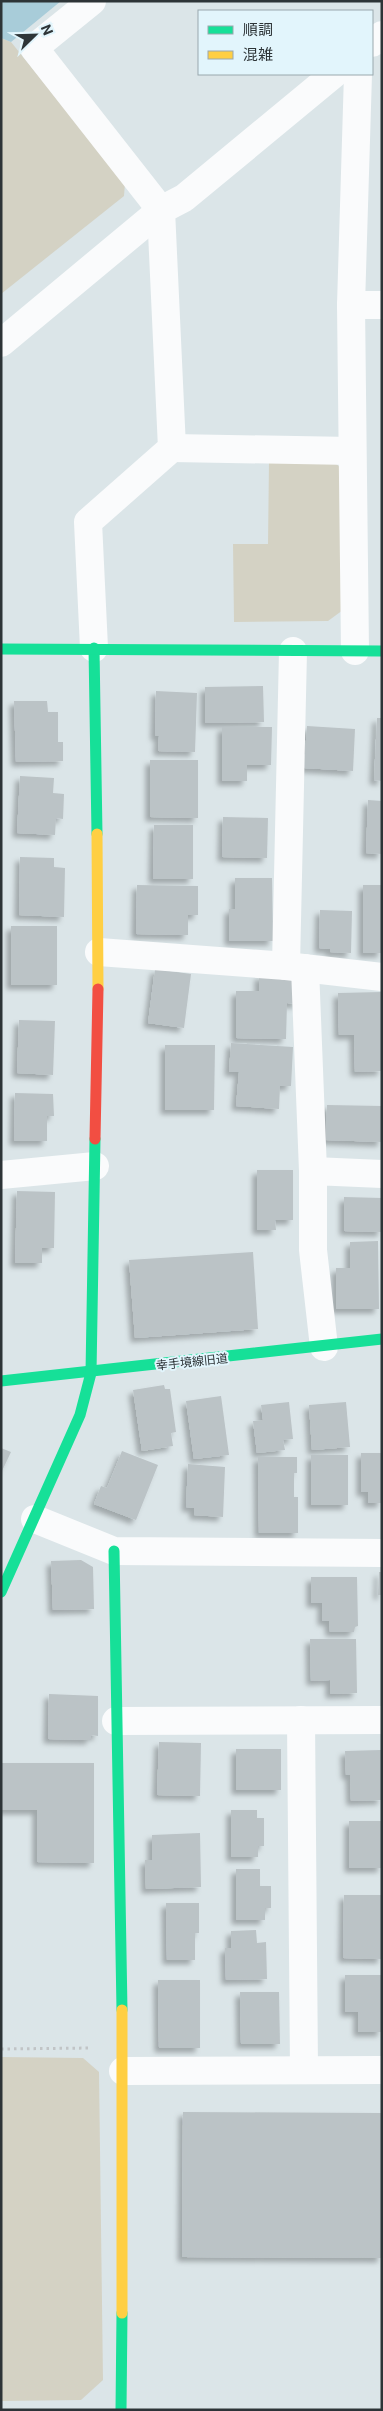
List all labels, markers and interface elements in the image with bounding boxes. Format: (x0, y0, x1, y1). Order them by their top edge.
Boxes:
north arrow (10, 10, 60, 60)
legend (198, 10, 373, 75)
text: 順調 (243, 21, 273, 39)
text: N (38, 22, 56, 38)
text: 混雑 (243, 46, 273, 64)
street label: 幸手境線旧道 (155, 1351, 229, 1373)

